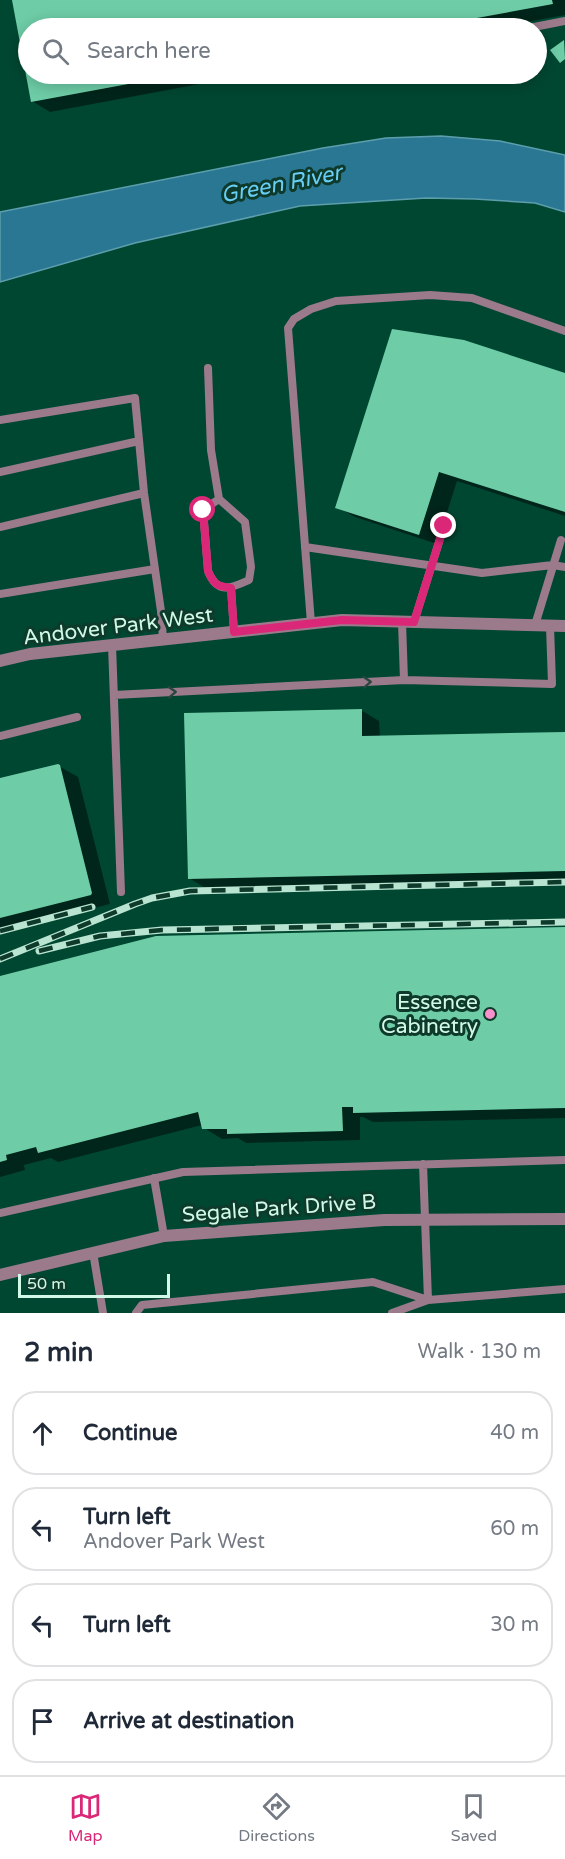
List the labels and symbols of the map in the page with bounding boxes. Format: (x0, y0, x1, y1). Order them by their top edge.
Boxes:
water label: Green River (219, 159, 346, 208)
route start (189, 496, 215, 522)
route end (430, 512, 456, 538)
street label: Andover Park West (22, 602, 214, 651)
one-way arrow (362, 676, 371, 689)
one-way arrow (168, 686, 177, 699)
place label: Essence Cabinetry (381, 990, 478, 1039)
marker: Essence Cabinetry (483, 1007, 497, 1021)
street label: Segale Park Drive B (181, 1189, 377, 1228)
scale bar (18, 1271, 170, 1298)

